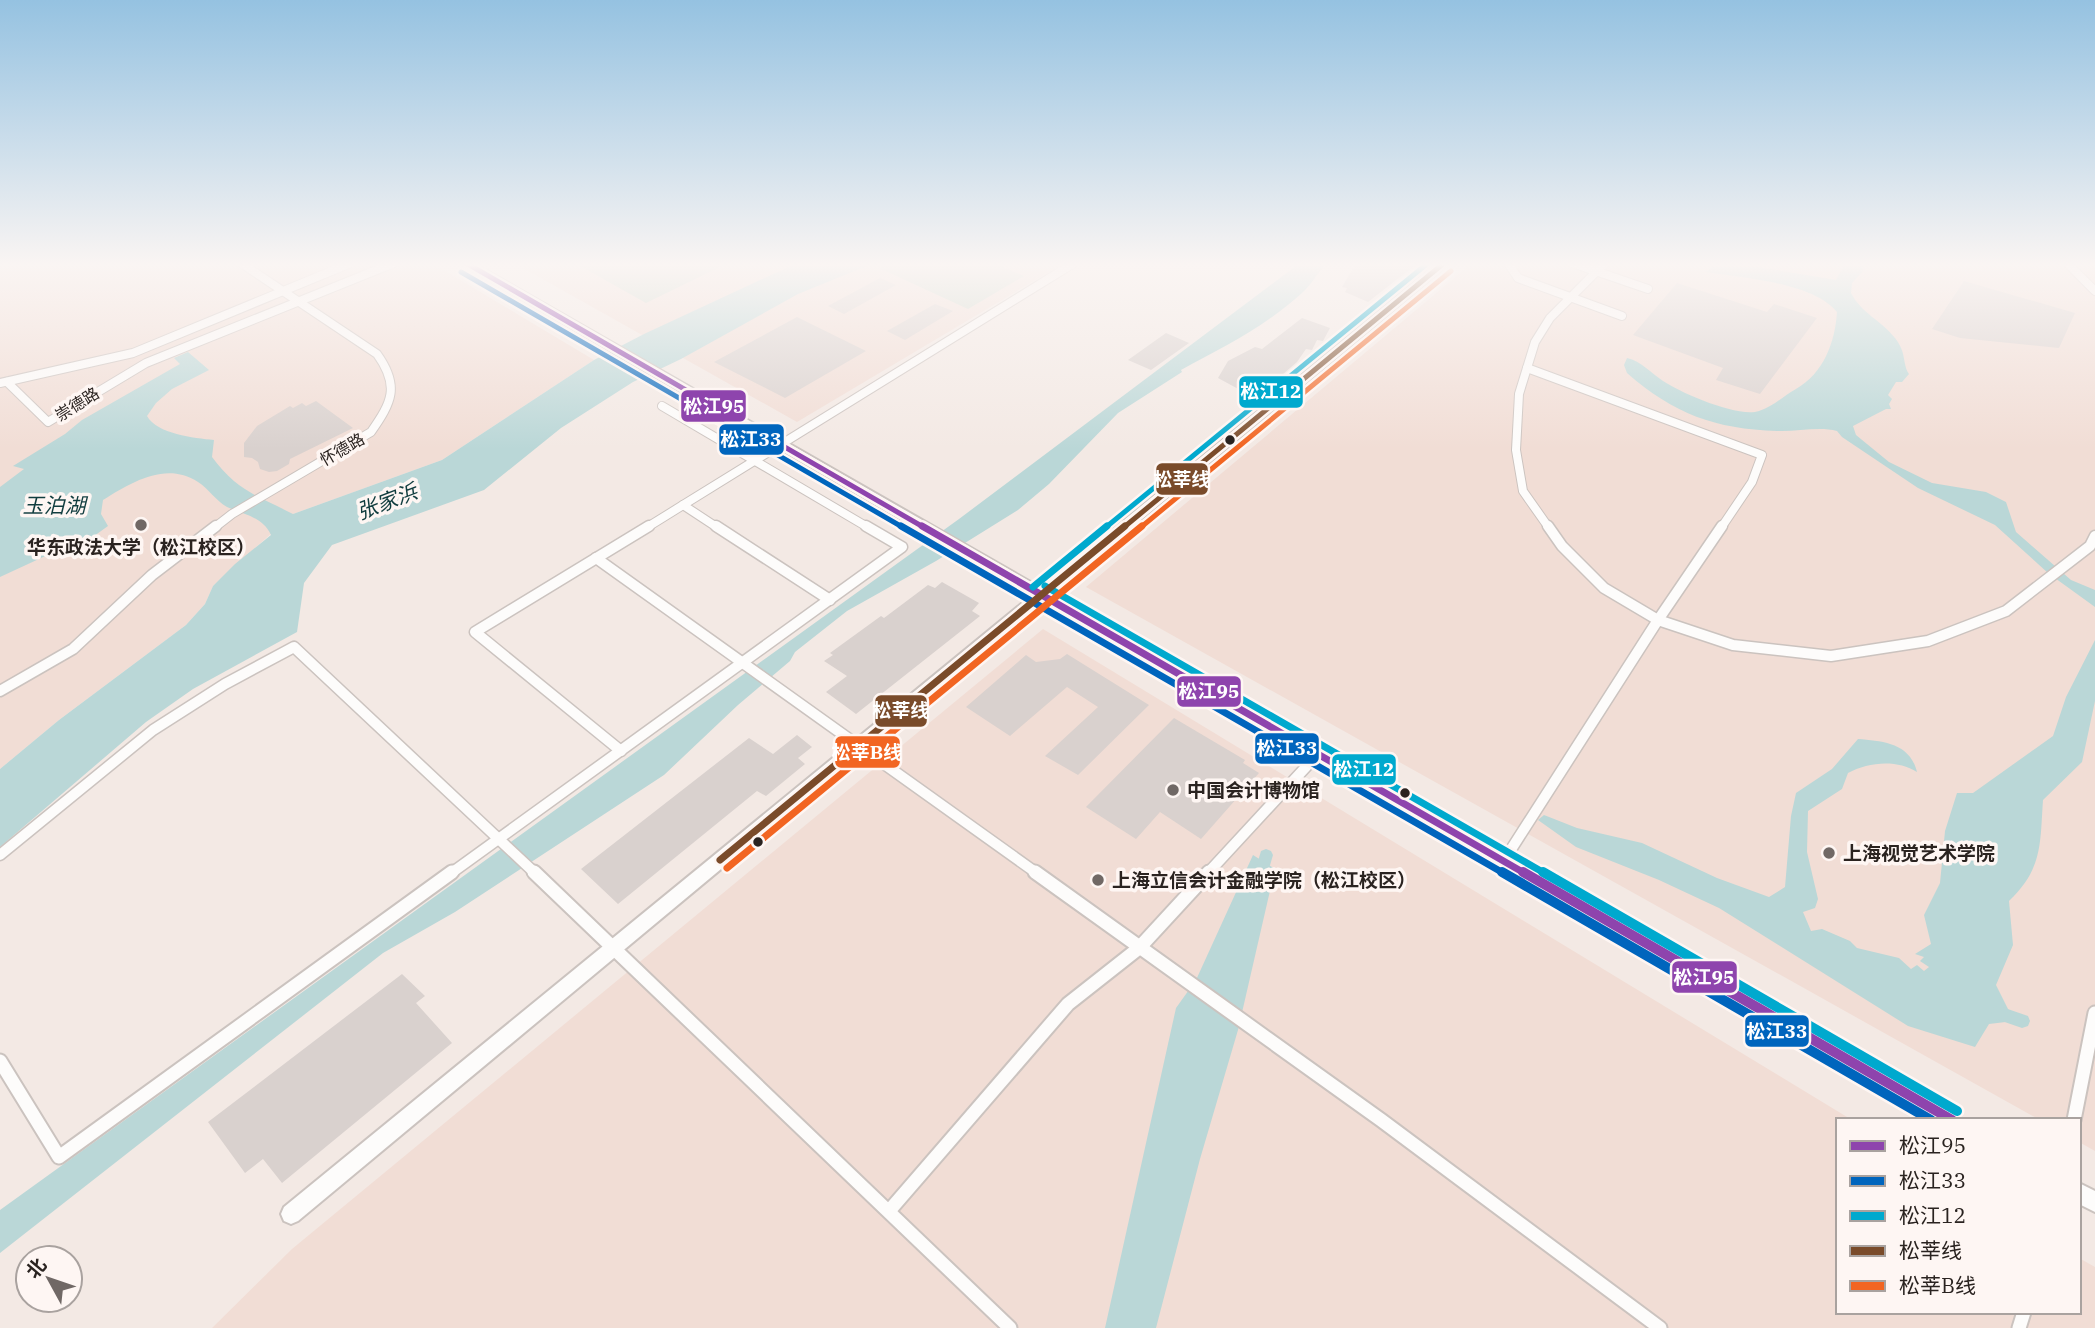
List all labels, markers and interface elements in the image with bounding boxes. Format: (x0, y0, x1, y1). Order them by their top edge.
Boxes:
line badge: 松江12 (1238, 375, 1304, 409)
text: 松江12 (1241, 379, 1301, 403)
street label: 崇德路 (51, 383, 103, 425)
line badge: 松江95 (680, 389, 747, 423)
text: 松江95 (684, 394, 744, 418)
line badge: 松江33 (718, 423, 785, 456)
text: 松江33 (721, 427, 781, 451)
street label: 怀德路 (316, 428, 368, 470)
unlabelled marker (1223, 433, 1237, 447)
line badge: 松莘线 (1155, 462, 1209, 496)
text: 松莘线 (1153, 467, 1211, 491)
water label: 张家浜 (352, 476, 423, 525)
water label: 玉泊湖 (23, 491, 88, 519)
marker: 华东政法大学（松江校区） (133, 517, 149, 533)
place label: 华东政法大学（松江校区） (27, 535, 255, 559)
line badge: 松江95 (1176, 675, 1242, 708)
text: 松江95 (1179, 679, 1239, 703)
line badge: 松莘线 (874, 694, 928, 728)
text: 松莘线 (872, 698, 930, 722)
line badge: 松江33 (1254, 732, 1320, 765)
line badge: 松莘B线 (834, 735, 901, 769)
text: 松江33 (1257, 736, 1317, 760)
text: 松莘B线 (832, 740, 902, 764)
line badge: 松江12 (1331, 753, 1397, 786)
text: 松江12 (1334, 757, 1394, 781)
place label: 中国会计博物馆 (1187, 778, 1320, 802)
marker: 中国会计博物馆 (1165, 782, 1181, 798)
unlabelled marker (1398, 786, 1412, 800)
unlabelled marker (751, 835, 765, 849)
place label: 上海视觉艺术学院 (1843, 841, 1995, 865)
marker: 上海视觉艺术学院 (1821, 845, 1837, 861)
place label: 上海立信会计金融学院（松江校区） (1112, 868, 1416, 892)
marker: 上海立信会计金融学院（松江校区） (1090, 872, 1106, 888)
line badge: 松江95 (1671, 960, 1738, 994)
text: 松江95 (1674, 965, 1734, 989)
line badge: 松江33 (1744, 1014, 1810, 1048)
text: 松江33 (1747, 1019, 1807, 1043)
legend (1836, 1118, 2081, 1314)
text: 松江95 (1899, 1131, 1966, 1159)
text: 松江33 (1899, 1166, 1966, 1194)
text: 松江12 (1899, 1201, 1966, 1229)
text: 松莘线 (1899, 1236, 1962, 1264)
north arrow (14, 1244, 84, 1314)
text: 北 (21, 1253, 51, 1283)
text: 松莘B线 (1899, 1271, 1976, 1299)

